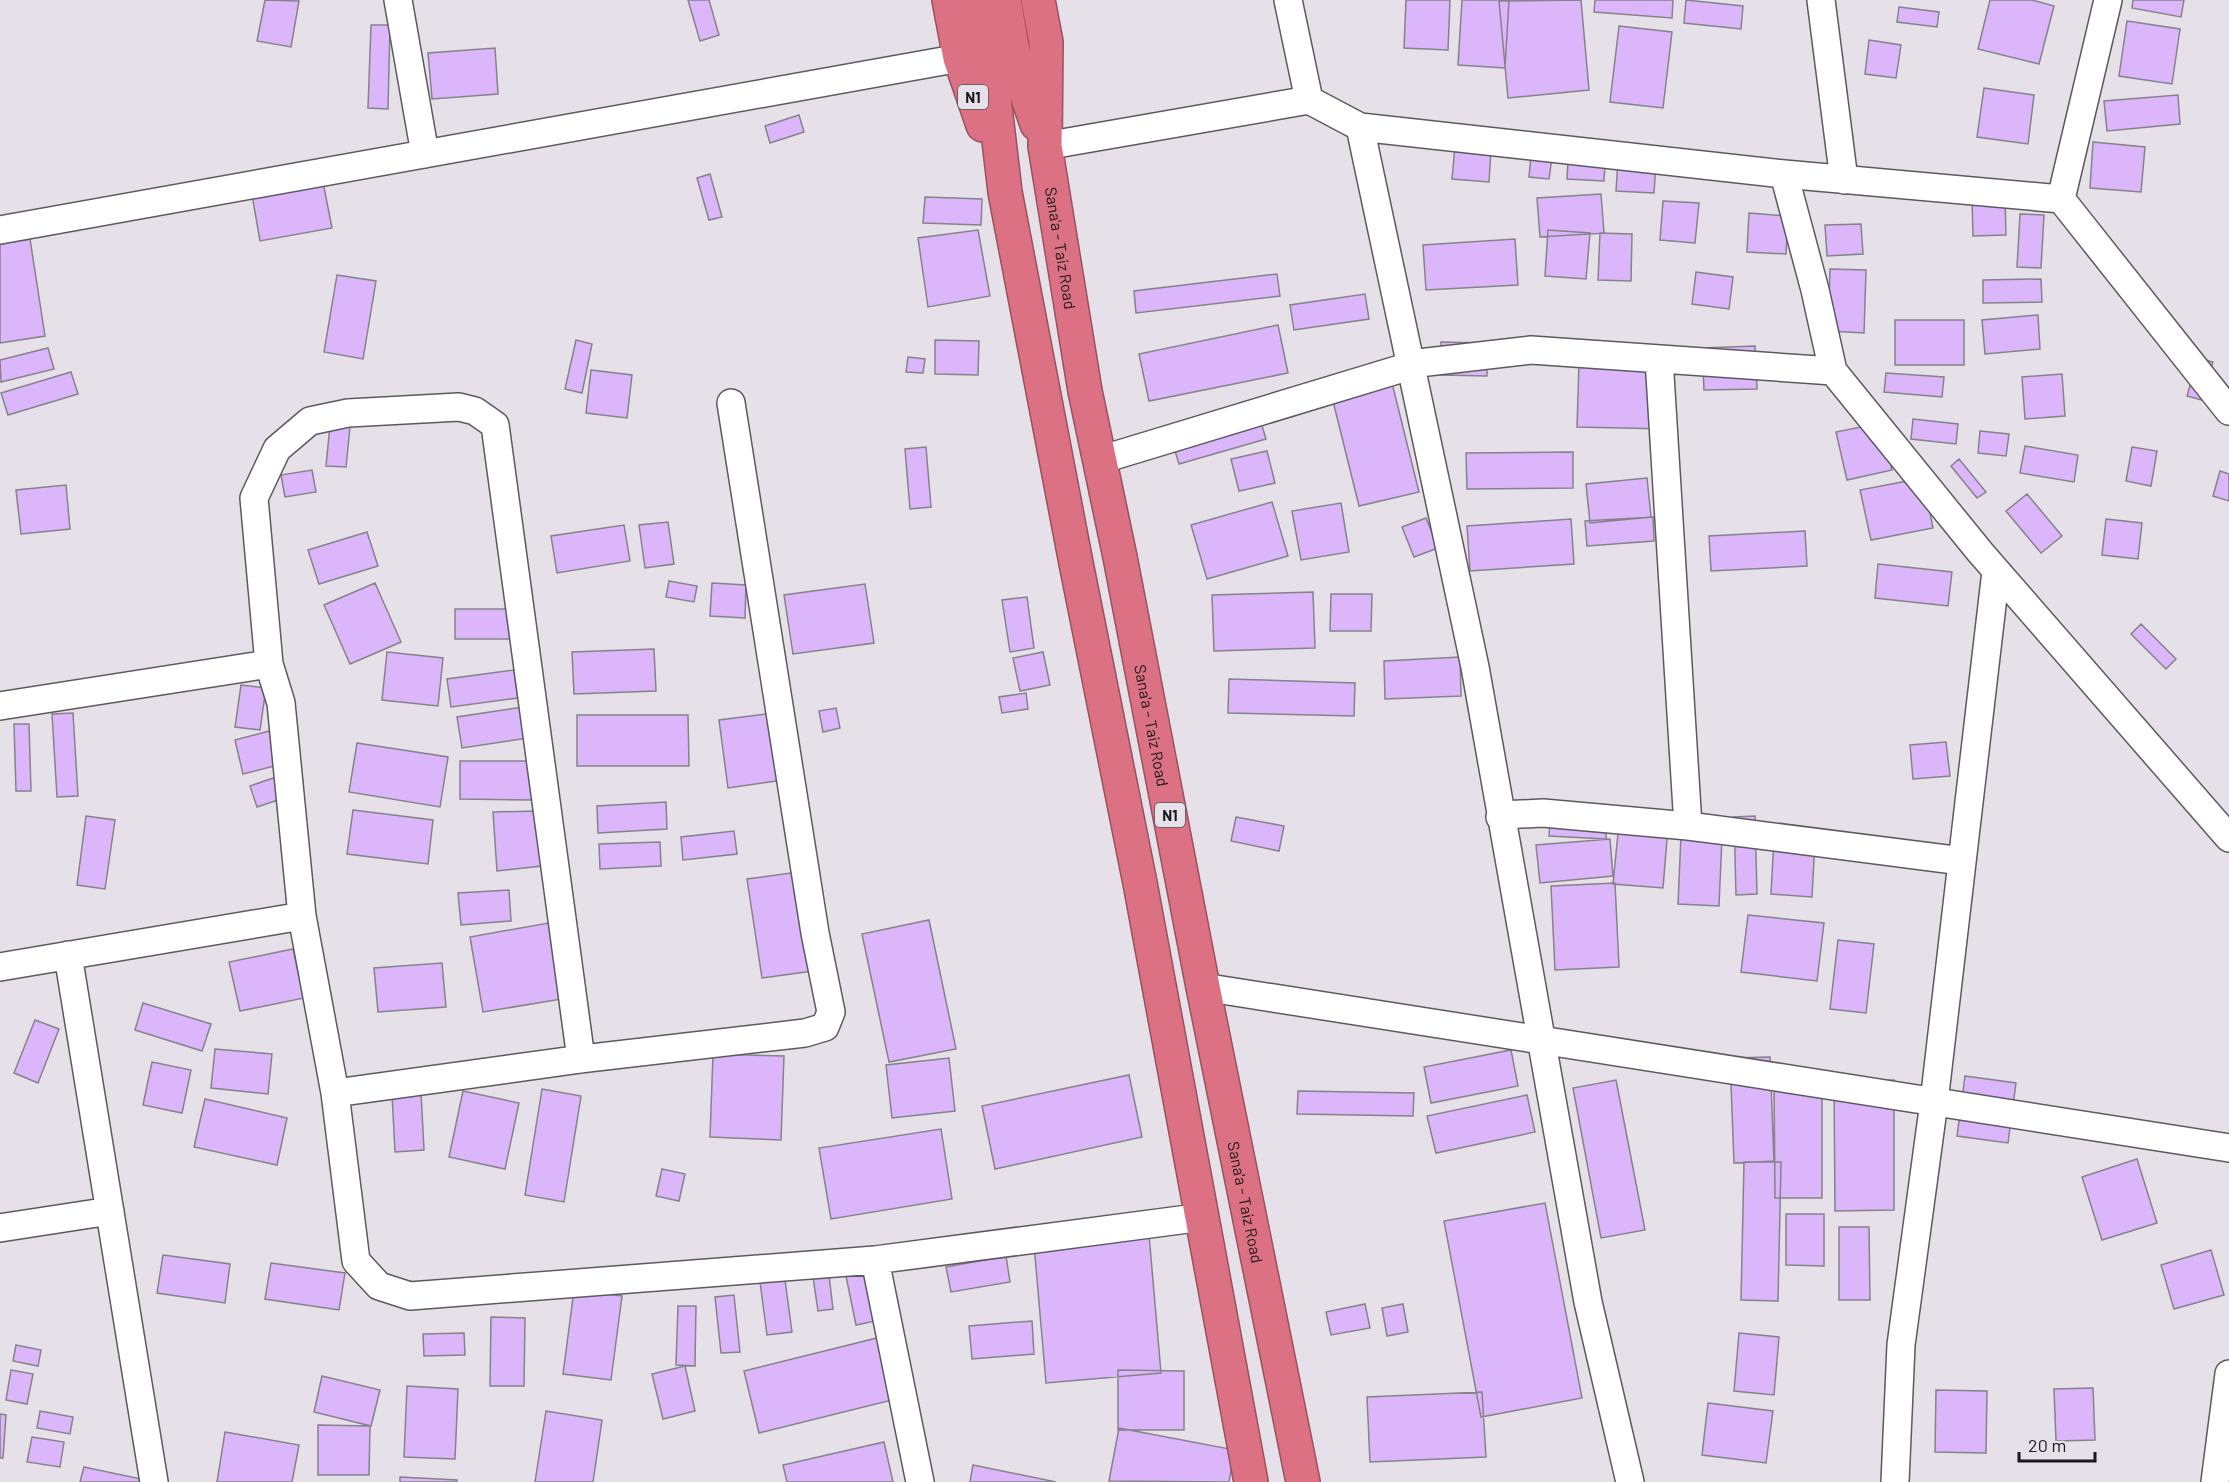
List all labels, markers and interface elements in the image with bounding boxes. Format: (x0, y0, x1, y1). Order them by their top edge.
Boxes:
road number: N1 (958, 85, 988, 109)
street label: Sana'a - Taiz Road (1042, 185, 1081, 310)
street label: Sana'a - Taiz Road (1131, 663, 1174, 788)
road number: N1 (1155, 803, 1185, 827)
street label: Sana'a - Taiz Road (1225, 1140, 1268, 1265)
scale bar (2019, 1425, 2096, 1463)
text: 20 m (2028, 1434, 2066, 1456)

